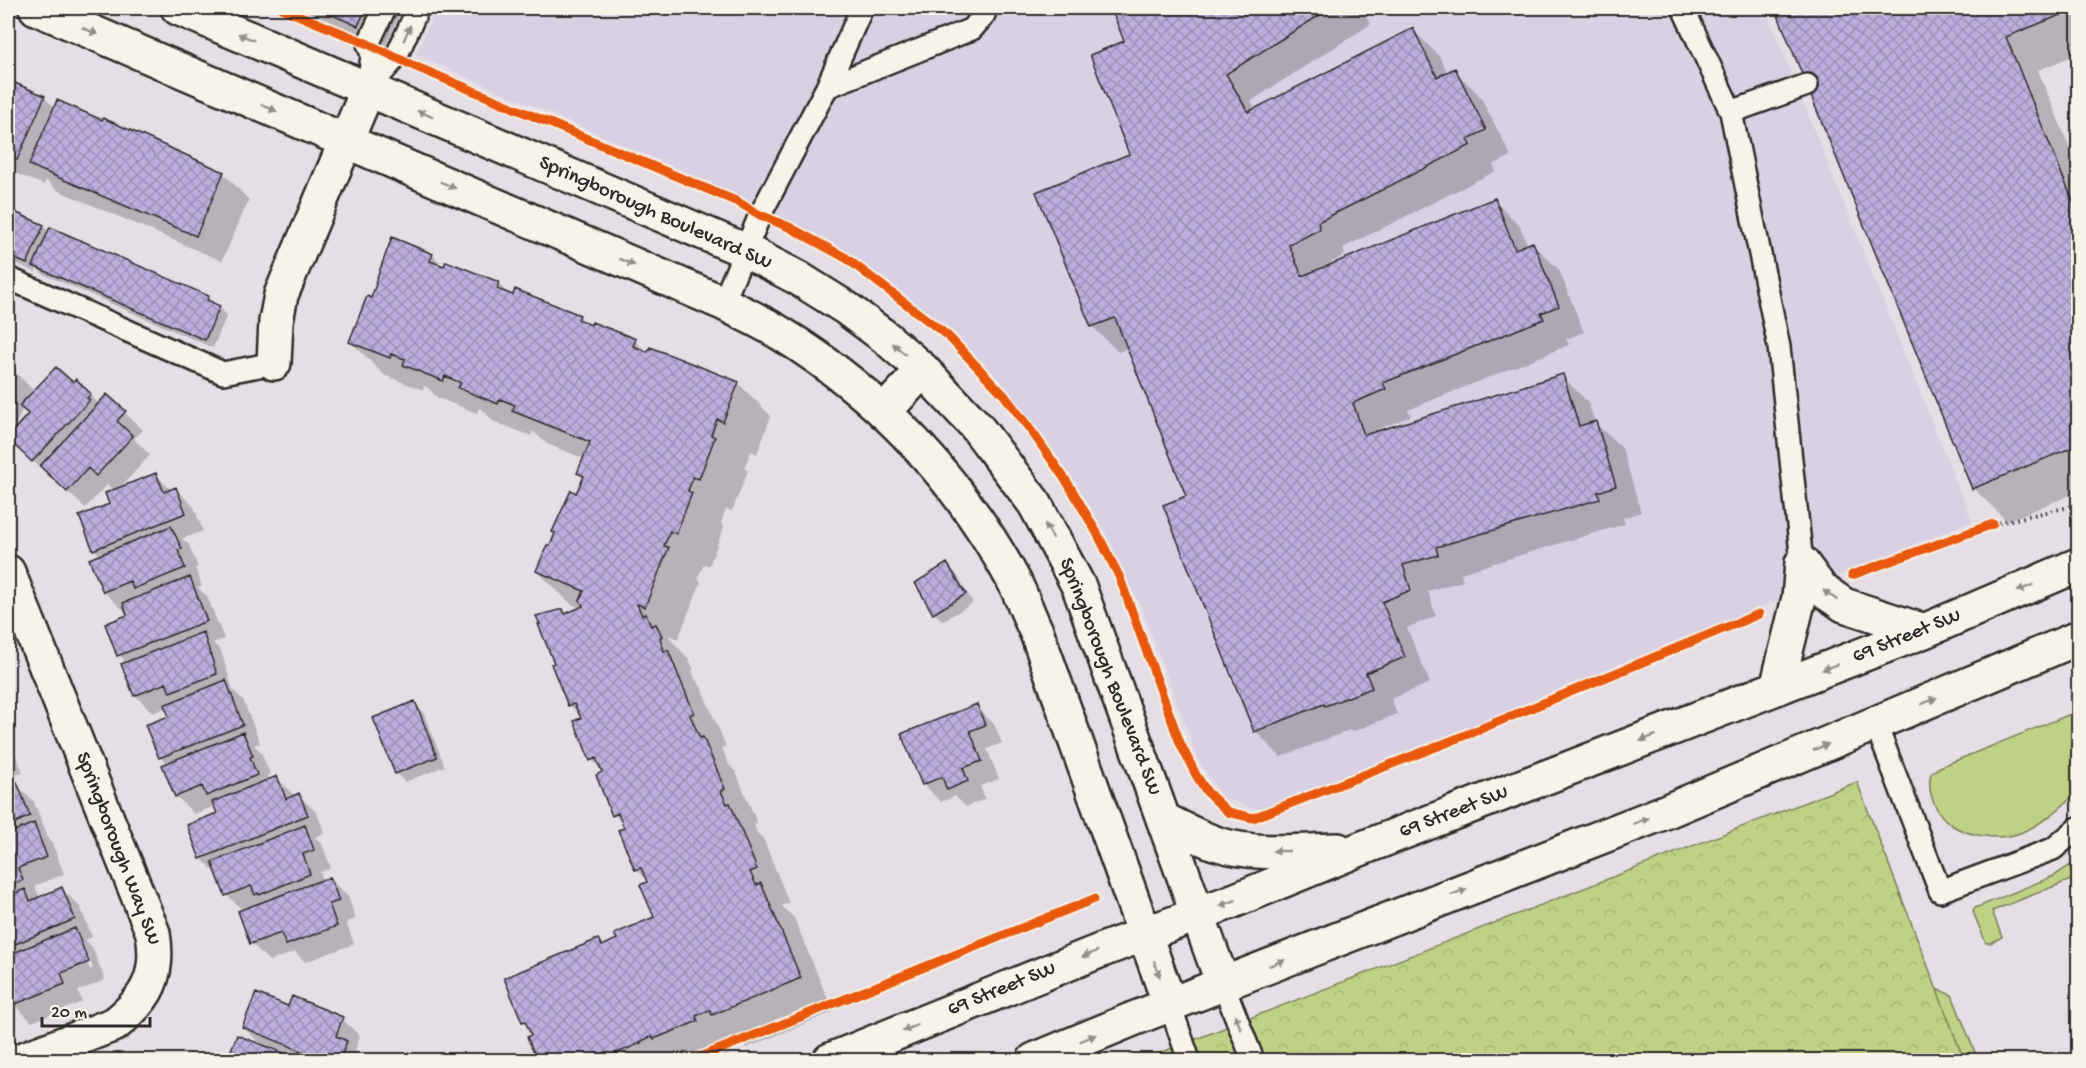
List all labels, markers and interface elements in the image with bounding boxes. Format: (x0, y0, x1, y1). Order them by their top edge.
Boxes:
one-way arrow (402, 23, 412, 41)
one-way arrow (81, 26, 99, 36)
one-way arrow (237, 32, 255, 41)
one-way arrow (260, 104, 278, 113)
one-way arrow (416, 109, 434, 119)
street label: Springborough Boulevard SW (535, 151, 776, 277)
one-way arrow (440, 180, 458, 190)
one-way arrow (619, 257, 637, 267)
one-way arrow (892, 343, 907, 356)
one-way arrow (1044, 522, 1054, 539)
street label: Springborough Boulevard SW (1052, 555, 1166, 799)
one-way arrow (2015, 583, 2033, 593)
one-way arrow (1823, 589, 1839, 601)
street label: 69 Street SW (1849, 604, 1965, 670)
one-way arrow (1821, 663, 1839, 673)
one-way arrow (1921, 696, 1939, 706)
one-way arrow (1639, 734, 1657, 743)
one-way arrow (1812, 742, 1830, 751)
street label: Springborough Way SW (69, 749, 165, 949)
street label: 69 Street SW (1396, 781, 1512, 845)
one-way arrow (1632, 816, 1650, 825)
one-way arrow (1271, 846, 1290, 856)
one-way arrow (1450, 887, 1468, 896)
one-way arrow (1219, 898, 1237, 908)
one-way arrow (1081, 949, 1099, 959)
street label: 69 Street SW (944, 957, 1060, 1023)
one-way arrow (1269, 958, 1287, 968)
one-way arrow (1153, 960, 1163, 978)
scale bar (42, 990, 150, 1028)
text: 20 m (51, 1003, 87, 1024)
one-way arrow (1233, 1013, 1243, 1031)
one-way arrow (900, 1023, 918, 1033)
one-way arrow (1079, 1033, 1097, 1043)

